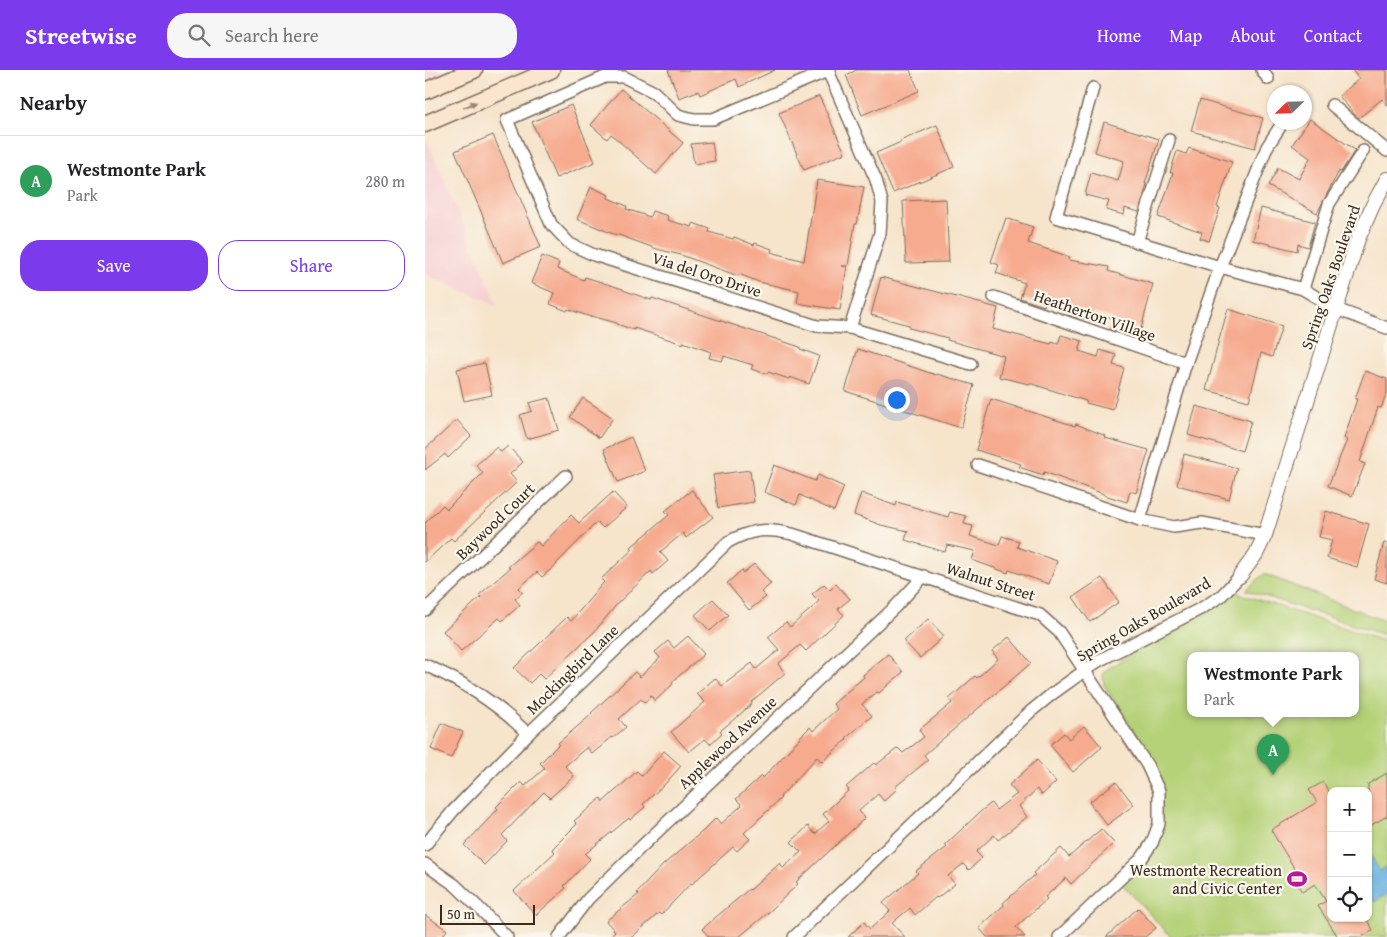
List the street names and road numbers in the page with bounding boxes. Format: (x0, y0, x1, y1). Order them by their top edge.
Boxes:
street label: Spring Oaks Boulevard (1294, 201, 1366, 352)
street label: Via del Oro Drive (649, 245, 765, 303)
street label: Heatherton Village (1031, 283, 1159, 347)
street label: Baywood Court (450, 477, 540, 565)
street label: Walnut Street (943, 555, 1039, 607)
street label: Spring Oaks Boulevard (1071, 571, 1215, 667)
street label: Mockingbird Lane (520, 618, 624, 720)
street label: Applewood Avenue (672, 690, 782, 794)

